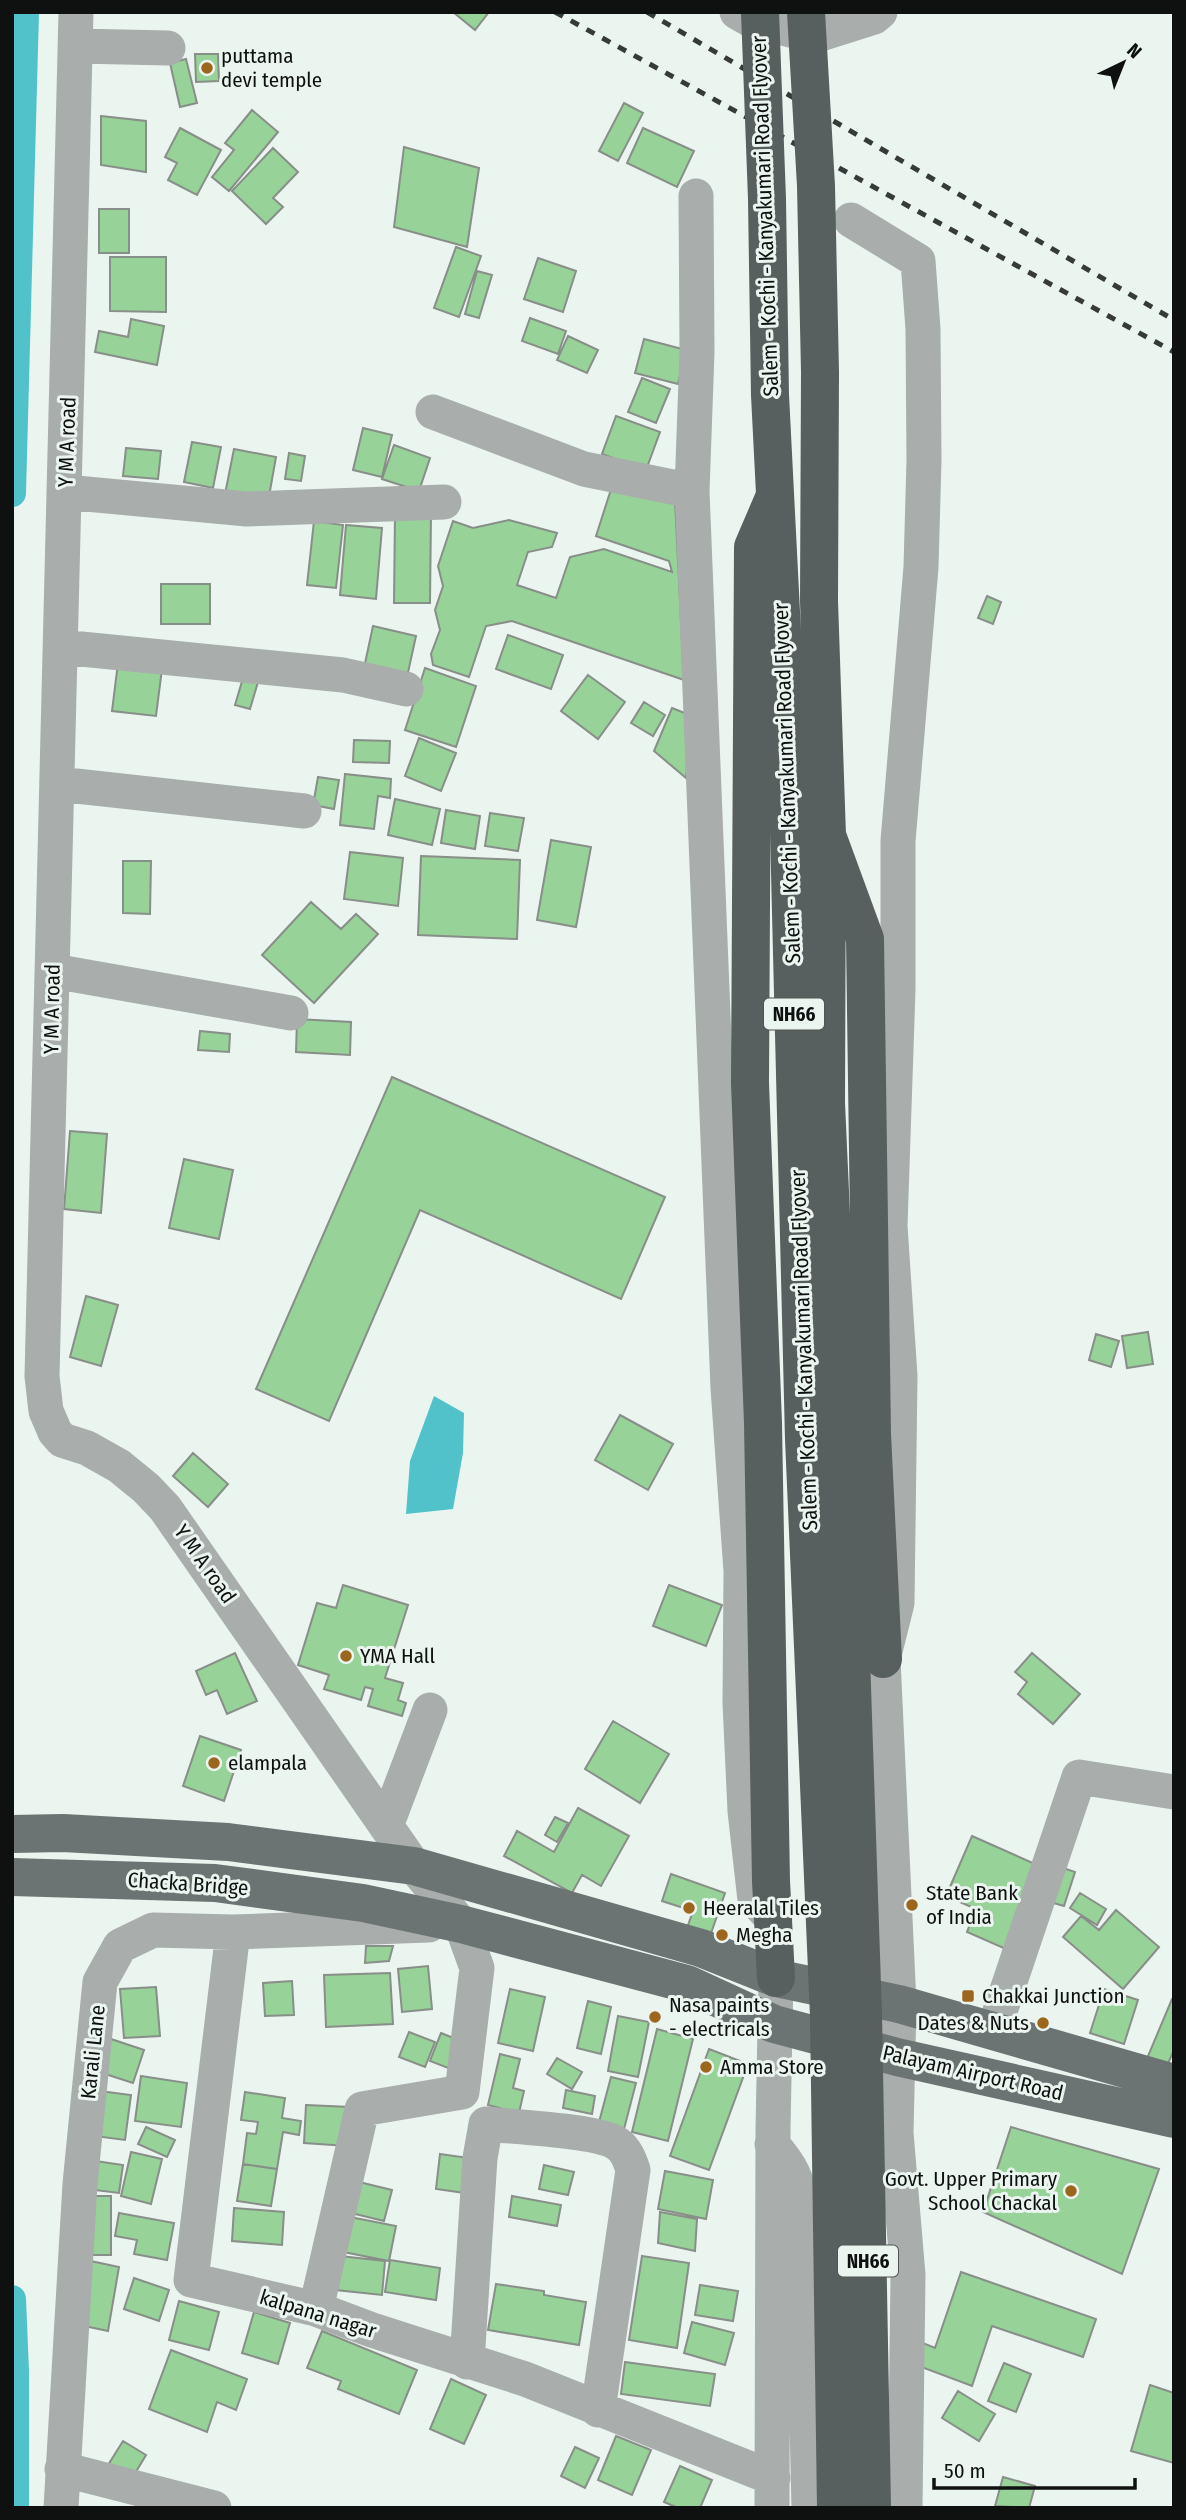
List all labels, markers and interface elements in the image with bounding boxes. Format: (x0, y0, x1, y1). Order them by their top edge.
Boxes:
north arrow (1088, 28, 1158, 98)
street label: Salem - Kochi - Kanyakumari Road Flyover (746, 34, 784, 397)
text: N (1122, 39, 1146, 63)
place label: puttama devi temple (221, 43, 322, 93)
marker: puttama devi temple (199, 60, 215, 76)
street label: Y M A road (52, 396, 82, 488)
street label: Salem - Kochi - Kanyakumari Road Flyover (768, 601, 806, 964)
street label: Y M A road (38, 964, 66, 1054)
road number: NH66 (764, 998, 824, 1030)
street label: Salem - Kochi - Kanyakumari Road Flyover (785, 1168, 823, 1531)
street label: Y M A road (168, 1520, 242, 1608)
place label: YMA Hall (360, 1643, 435, 1669)
marker: YMA Hall (338, 1648, 354, 1664)
place label: elampala (228, 1750, 307, 1776)
marker: elampala (206, 1755, 222, 1771)
street label: Chacka Bridge (127, 1867, 249, 1901)
place label: State Bank of India (926, 1880, 1018, 1930)
place label: Heeralal Tiles (703, 1895, 819, 1921)
marker: State Bank of India (904, 1897, 920, 1913)
marker: Heeralal Tiles (681, 1900, 697, 1916)
place label: Megha (736, 1922, 793, 1948)
marker: Megha (714, 1927, 730, 1943)
place label: Chakkai Junction (982, 1983, 1125, 2009)
marker: Chakkai Junction (960, 1988, 976, 2004)
place label: Nasa paints - electricals (669, 1992, 770, 2042)
street label: Karali Lane (75, 2004, 111, 2100)
marker: Nasa paints - electricals (647, 2009, 663, 2025)
place label: Dates & Nuts (917, 2010, 1029, 2036)
marker: Dates & Nuts (1035, 2015, 1051, 2031)
street label: Palayam Airport Road (880, 2040, 1066, 2106)
place label: Amma Store (720, 2054, 824, 2080)
marker: Amma Store (698, 2059, 714, 2075)
place label: Govt. Upper Primary School Chackal (885, 2166, 1058, 2216)
marker: Govt. Upper Primary School Chackal (1063, 2183, 1079, 2199)
road number: NH66 (838, 2246, 898, 2276)
street label: kalpana nagar (256, 2284, 380, 2344)
scale bar (934, 2446, 1135, 2490)
text: 50 m (944, 2458, 986, 2484)

